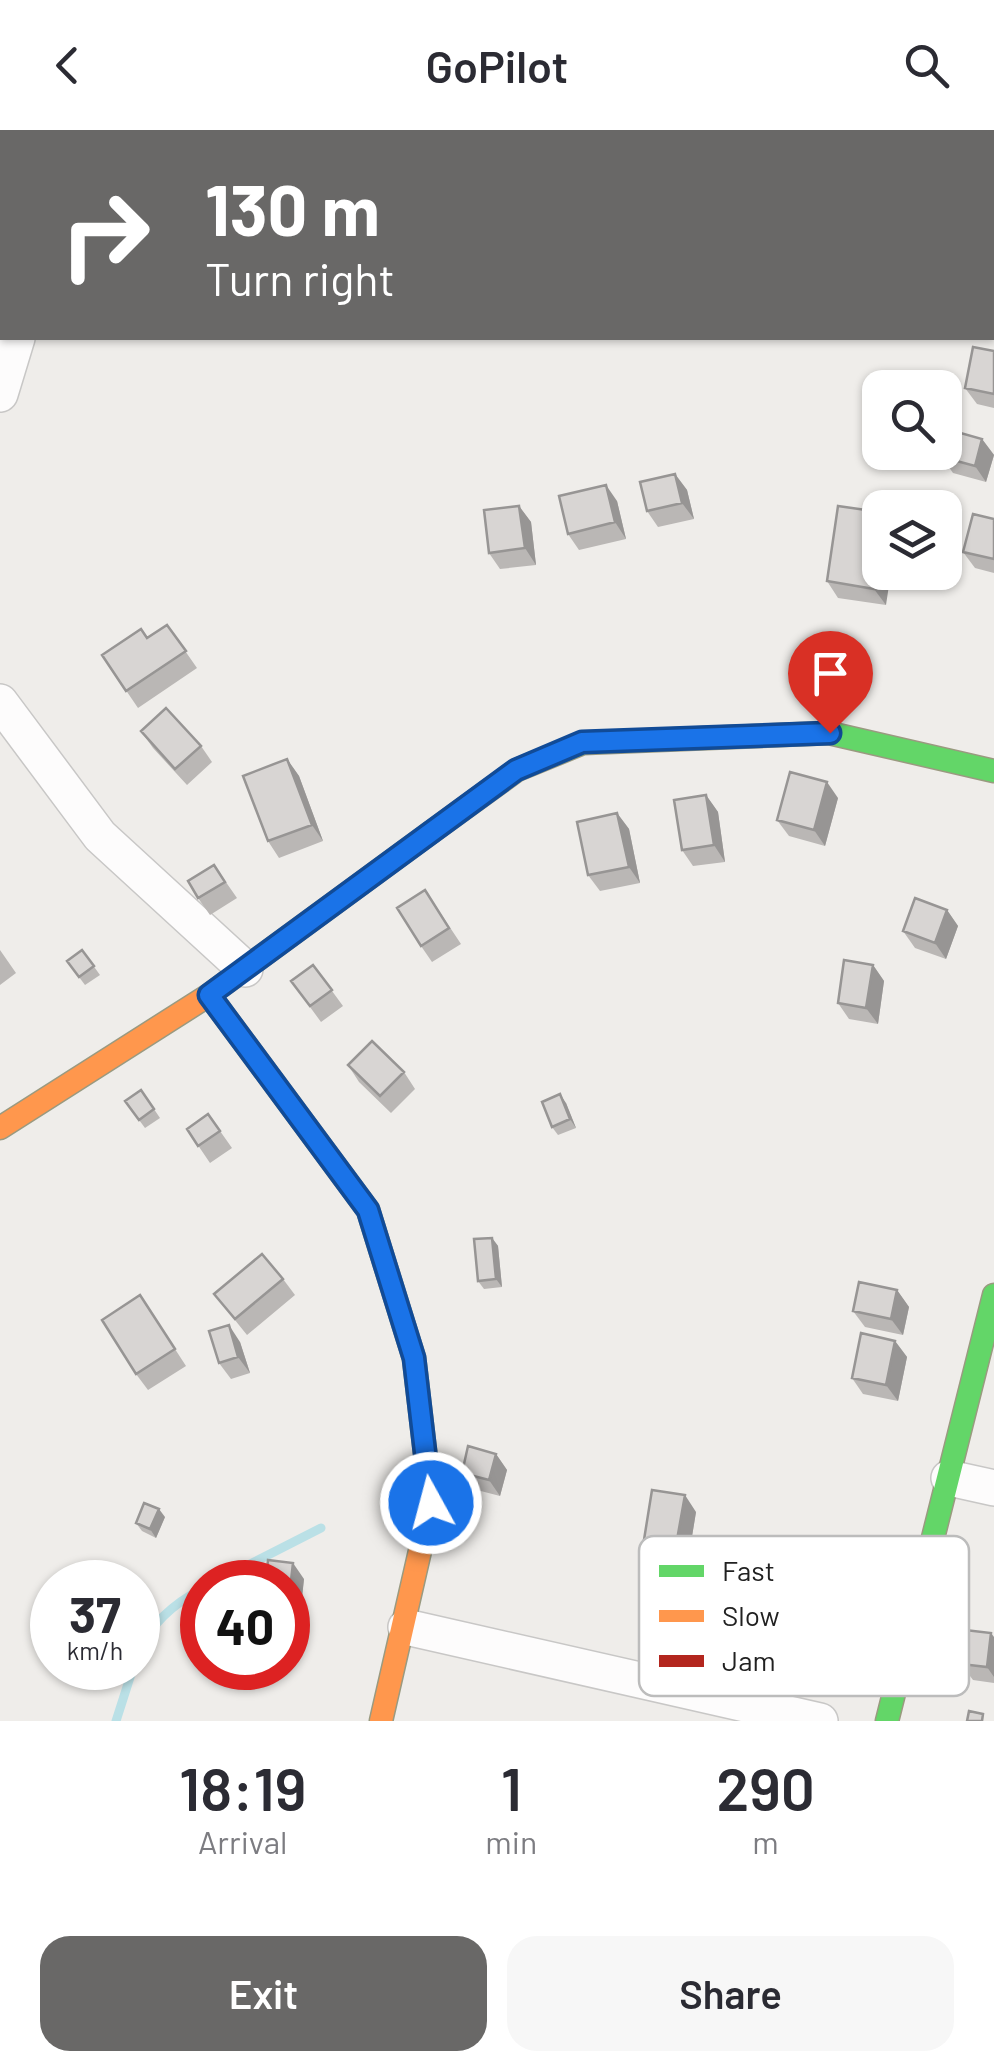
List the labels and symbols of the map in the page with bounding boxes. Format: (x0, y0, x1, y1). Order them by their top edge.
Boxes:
pin (788, 631, 873, 734)
position arrow (379, 1451, 483, 1555)
legend (639, 1536, 969, 1696)
text: Fast (722, 1553, 775, 1587)
speed limit sign: 40 (180, 1560, 310, 1690)
text: Slow (722, 1598, 780, 1632)
text: Jam (722, 1643, 776, 1677)

